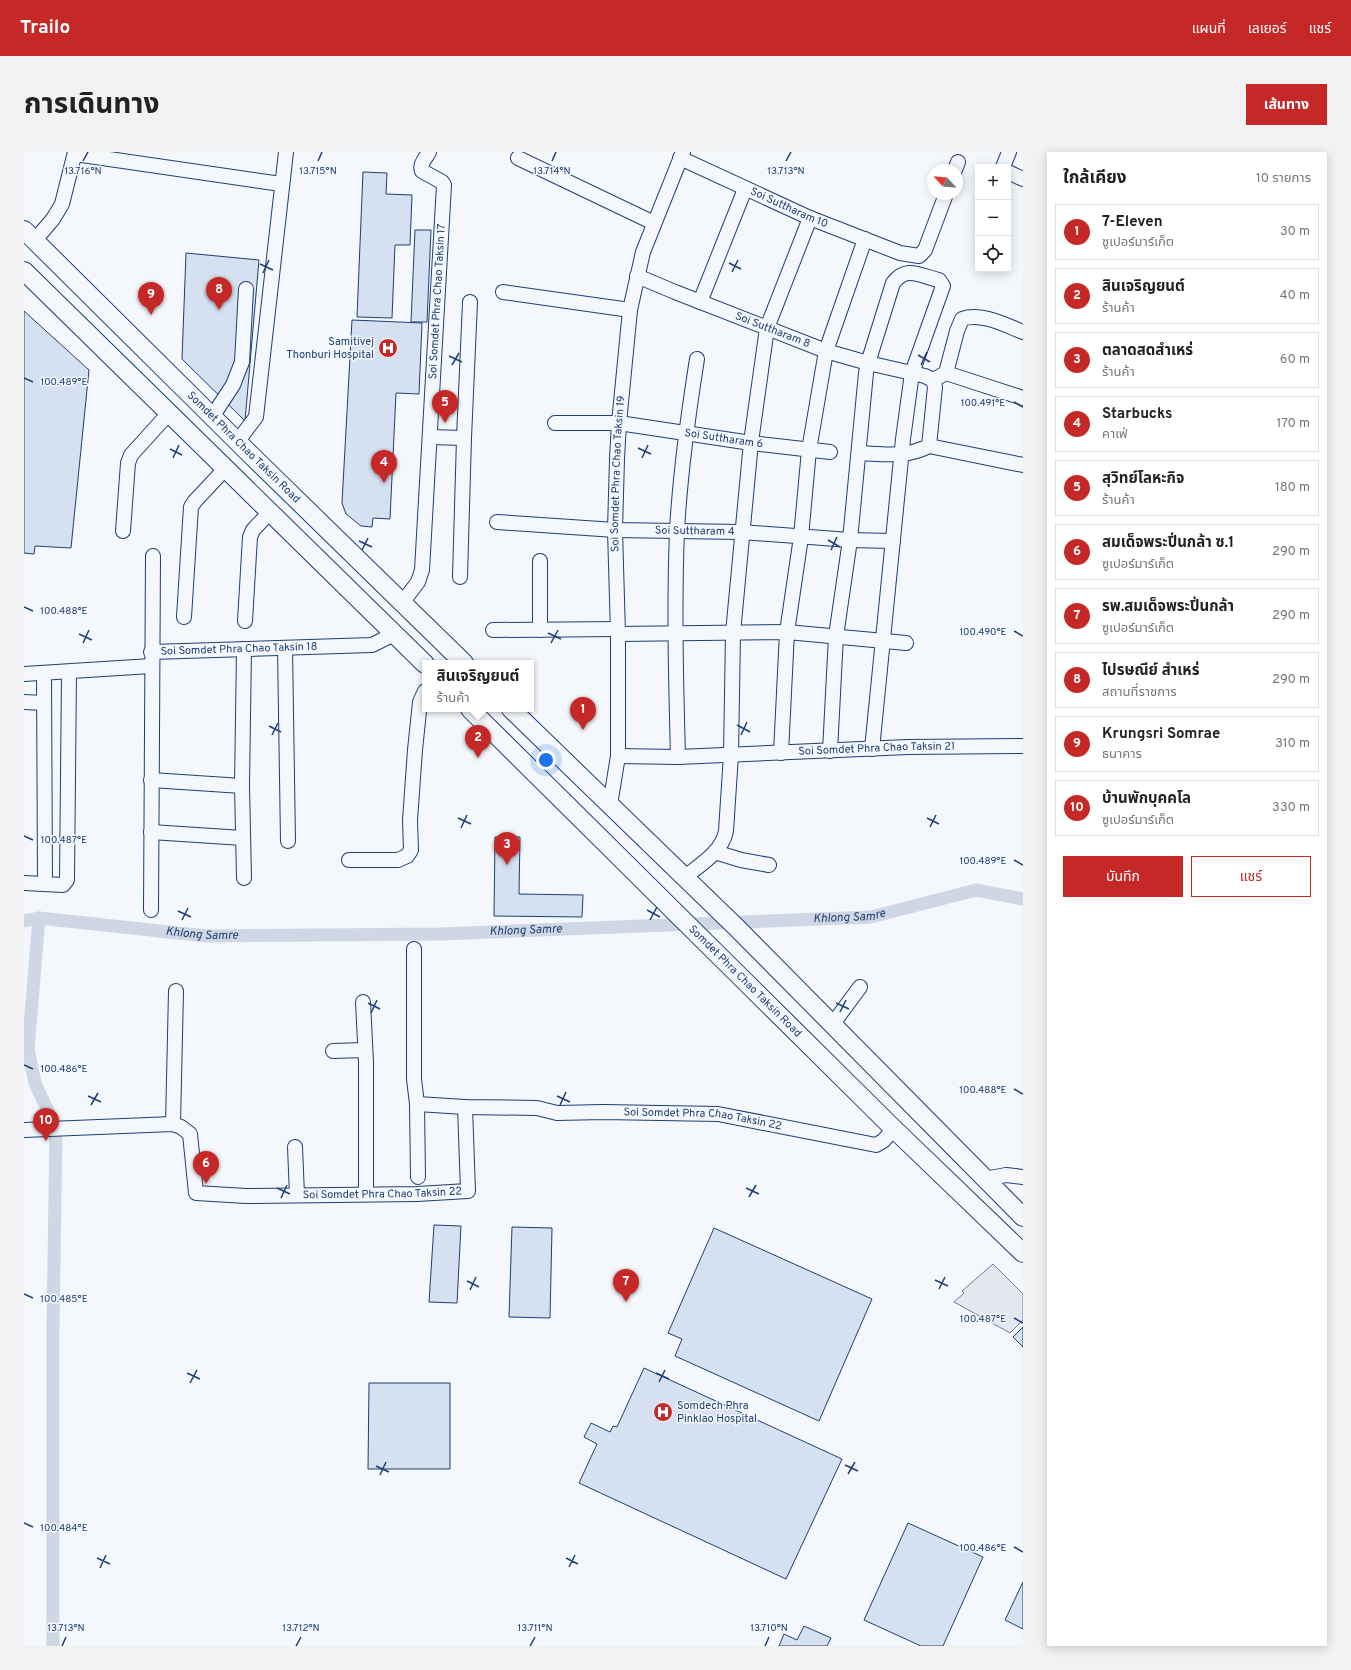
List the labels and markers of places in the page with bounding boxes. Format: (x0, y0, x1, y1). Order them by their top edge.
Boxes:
pin: 8 (206, 277, 232, 310)
pin: 9 (138, 282, 164, 315)
place label: Samitivej Thonburi Hospital (286, 335, 374, 362)
hospital icon: Samitivej Thonburi Hospital (377, 337, 399, 359)
pin: 5 (432, 390, 458, 423)
pin: 4 (371, 450, 397, 483)
pin: 1 (570, 697, 596, 730)
pin: 2 (465, 725, 491, 758)
pin: 3 (494, 832, 520, 865)
pin: 10 (33, 1108, 59, 1141)
pin: 6 (193, 1151, 219, 1184)
pin: 7 (613, 1269, 639, 1302)
place label: Somdech Phra Pinklao Hospital (677, 1399, 757, 1426)
hospital icon: Somdech Phra Pinklao Hospital (652, 1401, 674, 1423)

